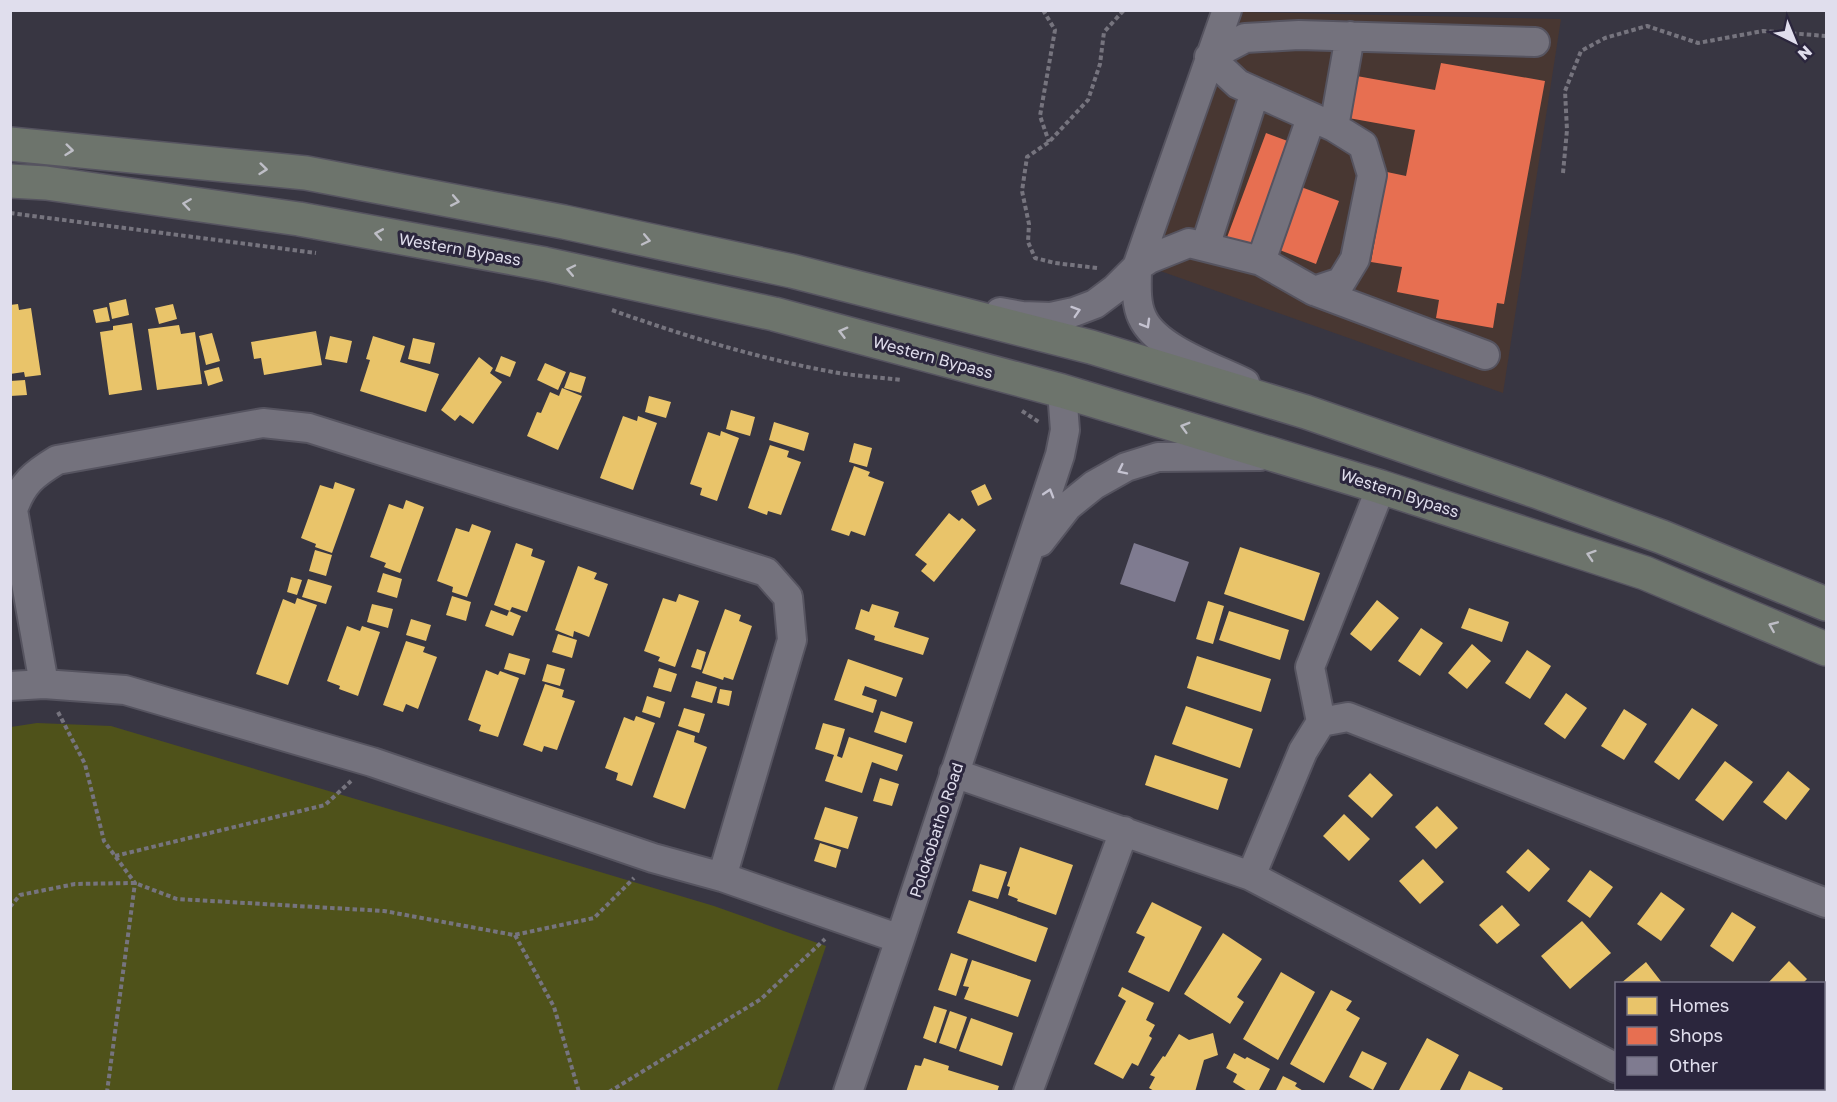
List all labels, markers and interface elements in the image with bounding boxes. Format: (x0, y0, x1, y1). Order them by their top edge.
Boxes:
north arrow (1765, 12, 1825, 72)
text: N (1794, 42, 1817, 64)
one-way arrow (64, 143, 73, 156)
one-way arrow (258, 162, 267, 175)
one-way arrow (450, 194, 460, 207)
one-way arrow (182, 198, 191, 210)
one-way arrow (375, 228, 385, 241)
street label: Western Bypass (397, 228, 523, 270)
one-way arrow (641, 232, 651, 245)
one-way arrow (566, 264, 576, 277)
one-way arrow (1070, 305, 1081, 318)
one-way arrow (1139, 318, 1150, 328)
one-way arrow (838, 327, 848, 340)
street label: Western Bypass (871, 331, 995, 383)
one-way arrow (1180, 422, 1191, 434)
one-way arrow (1117, 463, 1128, 475)
street label: Western Bypass (1338, 464, 1462, 522)
one-way arrow (1042, 488, 1054, 499)
one-way arrow (1586, 550, 1597, 563)
one-way arrow (1768, 621, 1779, 633)
street label: Polokobatho Road (905, 760, 967, 900)
legend (1615, 982, 1825, 1090)
text: Homes (1669, 994, 1729, 1016)
text: Shops (1669, 1024, 1723, 1046)
text: Other (1669, 1054, 1718, 1076)

